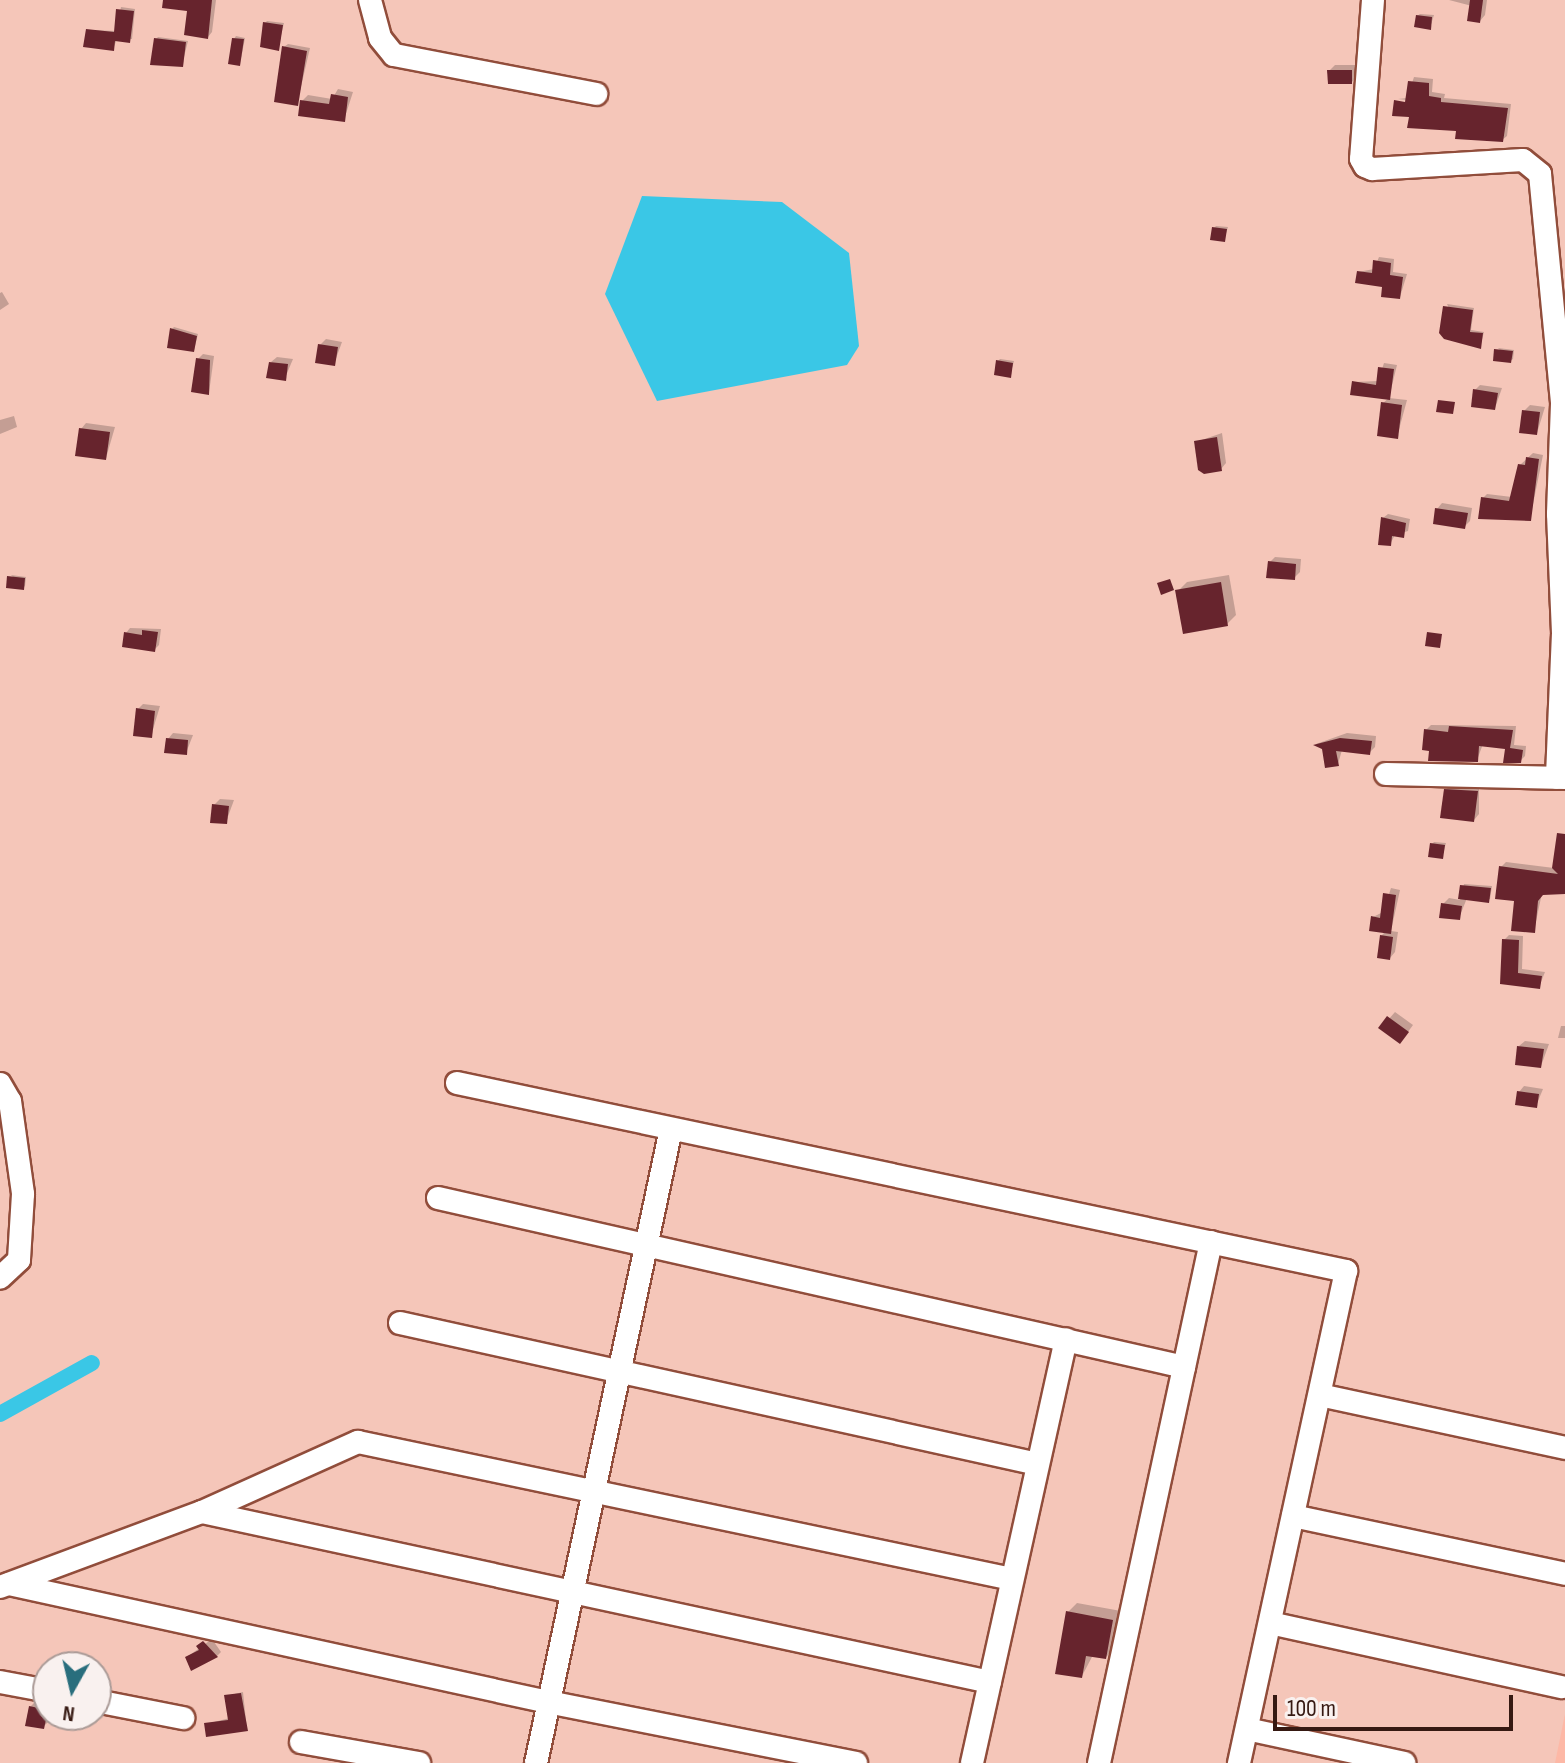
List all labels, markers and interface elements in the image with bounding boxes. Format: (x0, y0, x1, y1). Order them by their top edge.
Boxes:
north arrow (32, 1651, 112, 1731)
scale bar (1277, 1679, 1517, 1729)
text: 100 m (1287, 1694, 1336, 1723)
text: N (61, 1699, 77, 1727)

